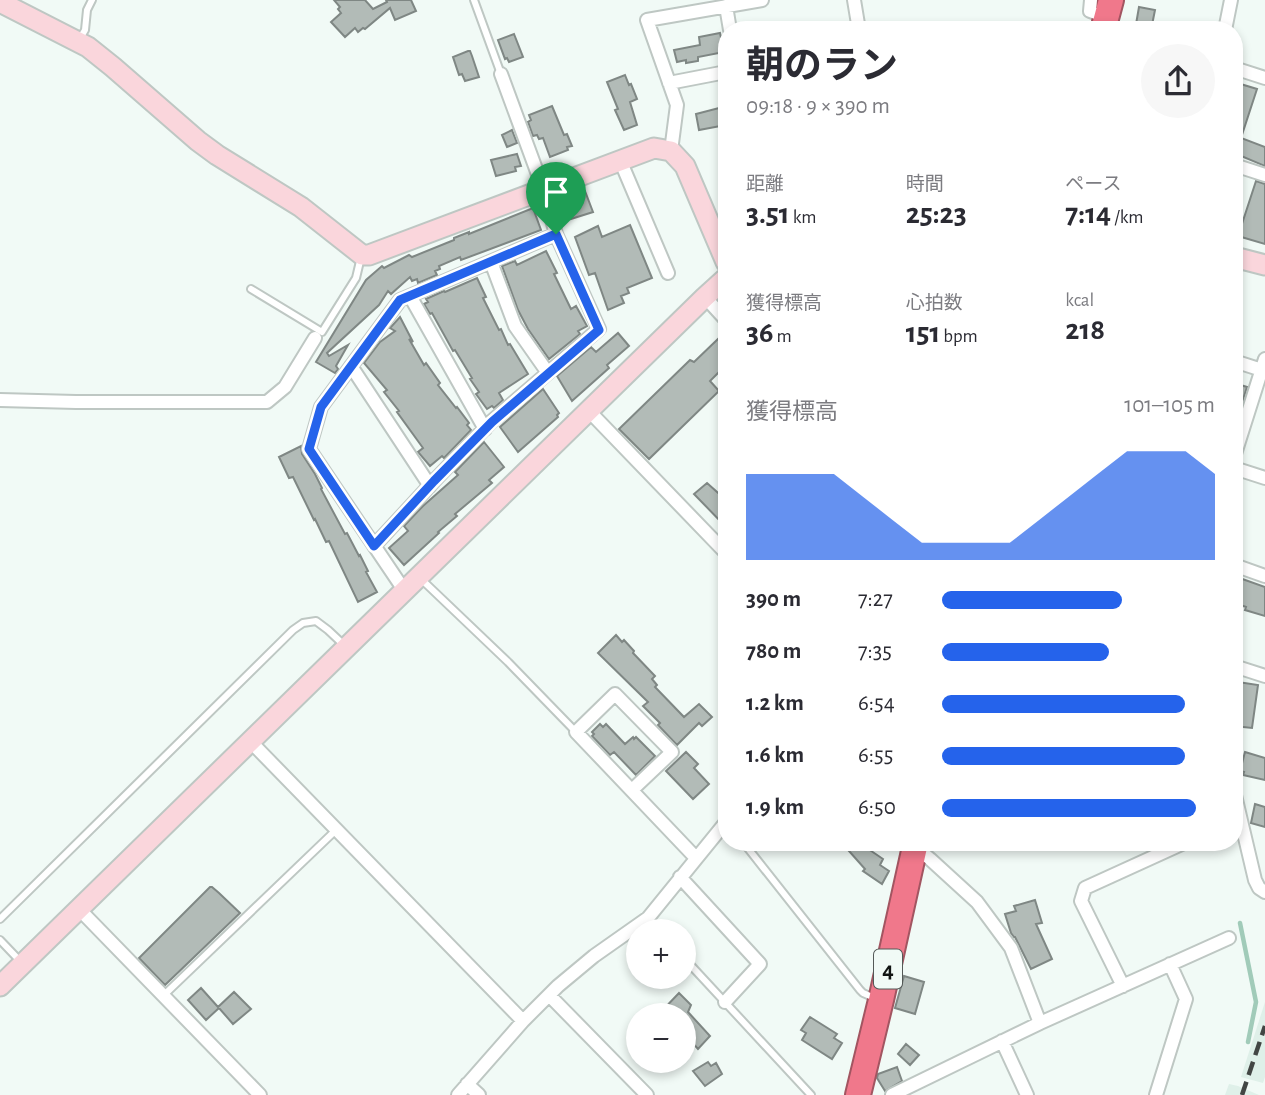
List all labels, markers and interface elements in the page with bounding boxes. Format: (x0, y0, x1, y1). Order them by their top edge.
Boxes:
button: share (1141, 44, 1215, 118)
text: 朝のラン (746, 48, 898, 86)
text: 09:18 · 9 × 390 m (746, 95, 890, 118)
pin (526, 162, 586, 234)
icon: arrive (537, 173, 575, 211)
text: 距離 (746, 175, 784, 194)
text: 時間 (906, 175, 944, 194)
text: ペース (1065, 175, 1121, 194)
text: 3.51 (746, 199, 790, 229)
text: 25:23 (906, 199, 967, 229)
text: 7:14 (1065, 199, 1111, 229)
text: km (790, 208, 817, 227)
text: /km (1111, 208, 1144, 227)
text: kcal (1065, 291, 1094, 310)
text: 獲得標高 (746, 294, 822, 313)
text: 心拍数 (906, 294, 963, 313)
text: 218 (1065, 315, 1105, 345)
text: 36 (746, 318, 773, 348)
text: 151 (906, 318, 940, 348)
text: m (773, 327, 792, 346)
text: bpm (940, 327, 978, 346)
text: 101–105 m (1124, 394, 1215, 417)
text: 獲得標高 (746, 401, 838, 424)
text: 390 m (746, 588, 801, 611)
text: 7:27 (858, 588, 893, 611)
text: 780 m (746, 640, 801, 663)
text: 7:35 (858, 640, 892, 663)
text: 1.2 km (746, 692, 804, 715)
text: 6:54 (858, 692, 895, 715)
text: 1.6 km (746, 744, 804, 767)
text: 6:55 (858, 744, 893, 767)
text: 1.9 km (746, 796, 804, 819)
text: 6:50 (858, 796, 896, 819)
map controls (626, 919, 696, 1073)
button: + (626, 919, 696, 989)
road number: 4 (874, 950, 902, 988)
button: − (626, 1003, 696, 1073)

